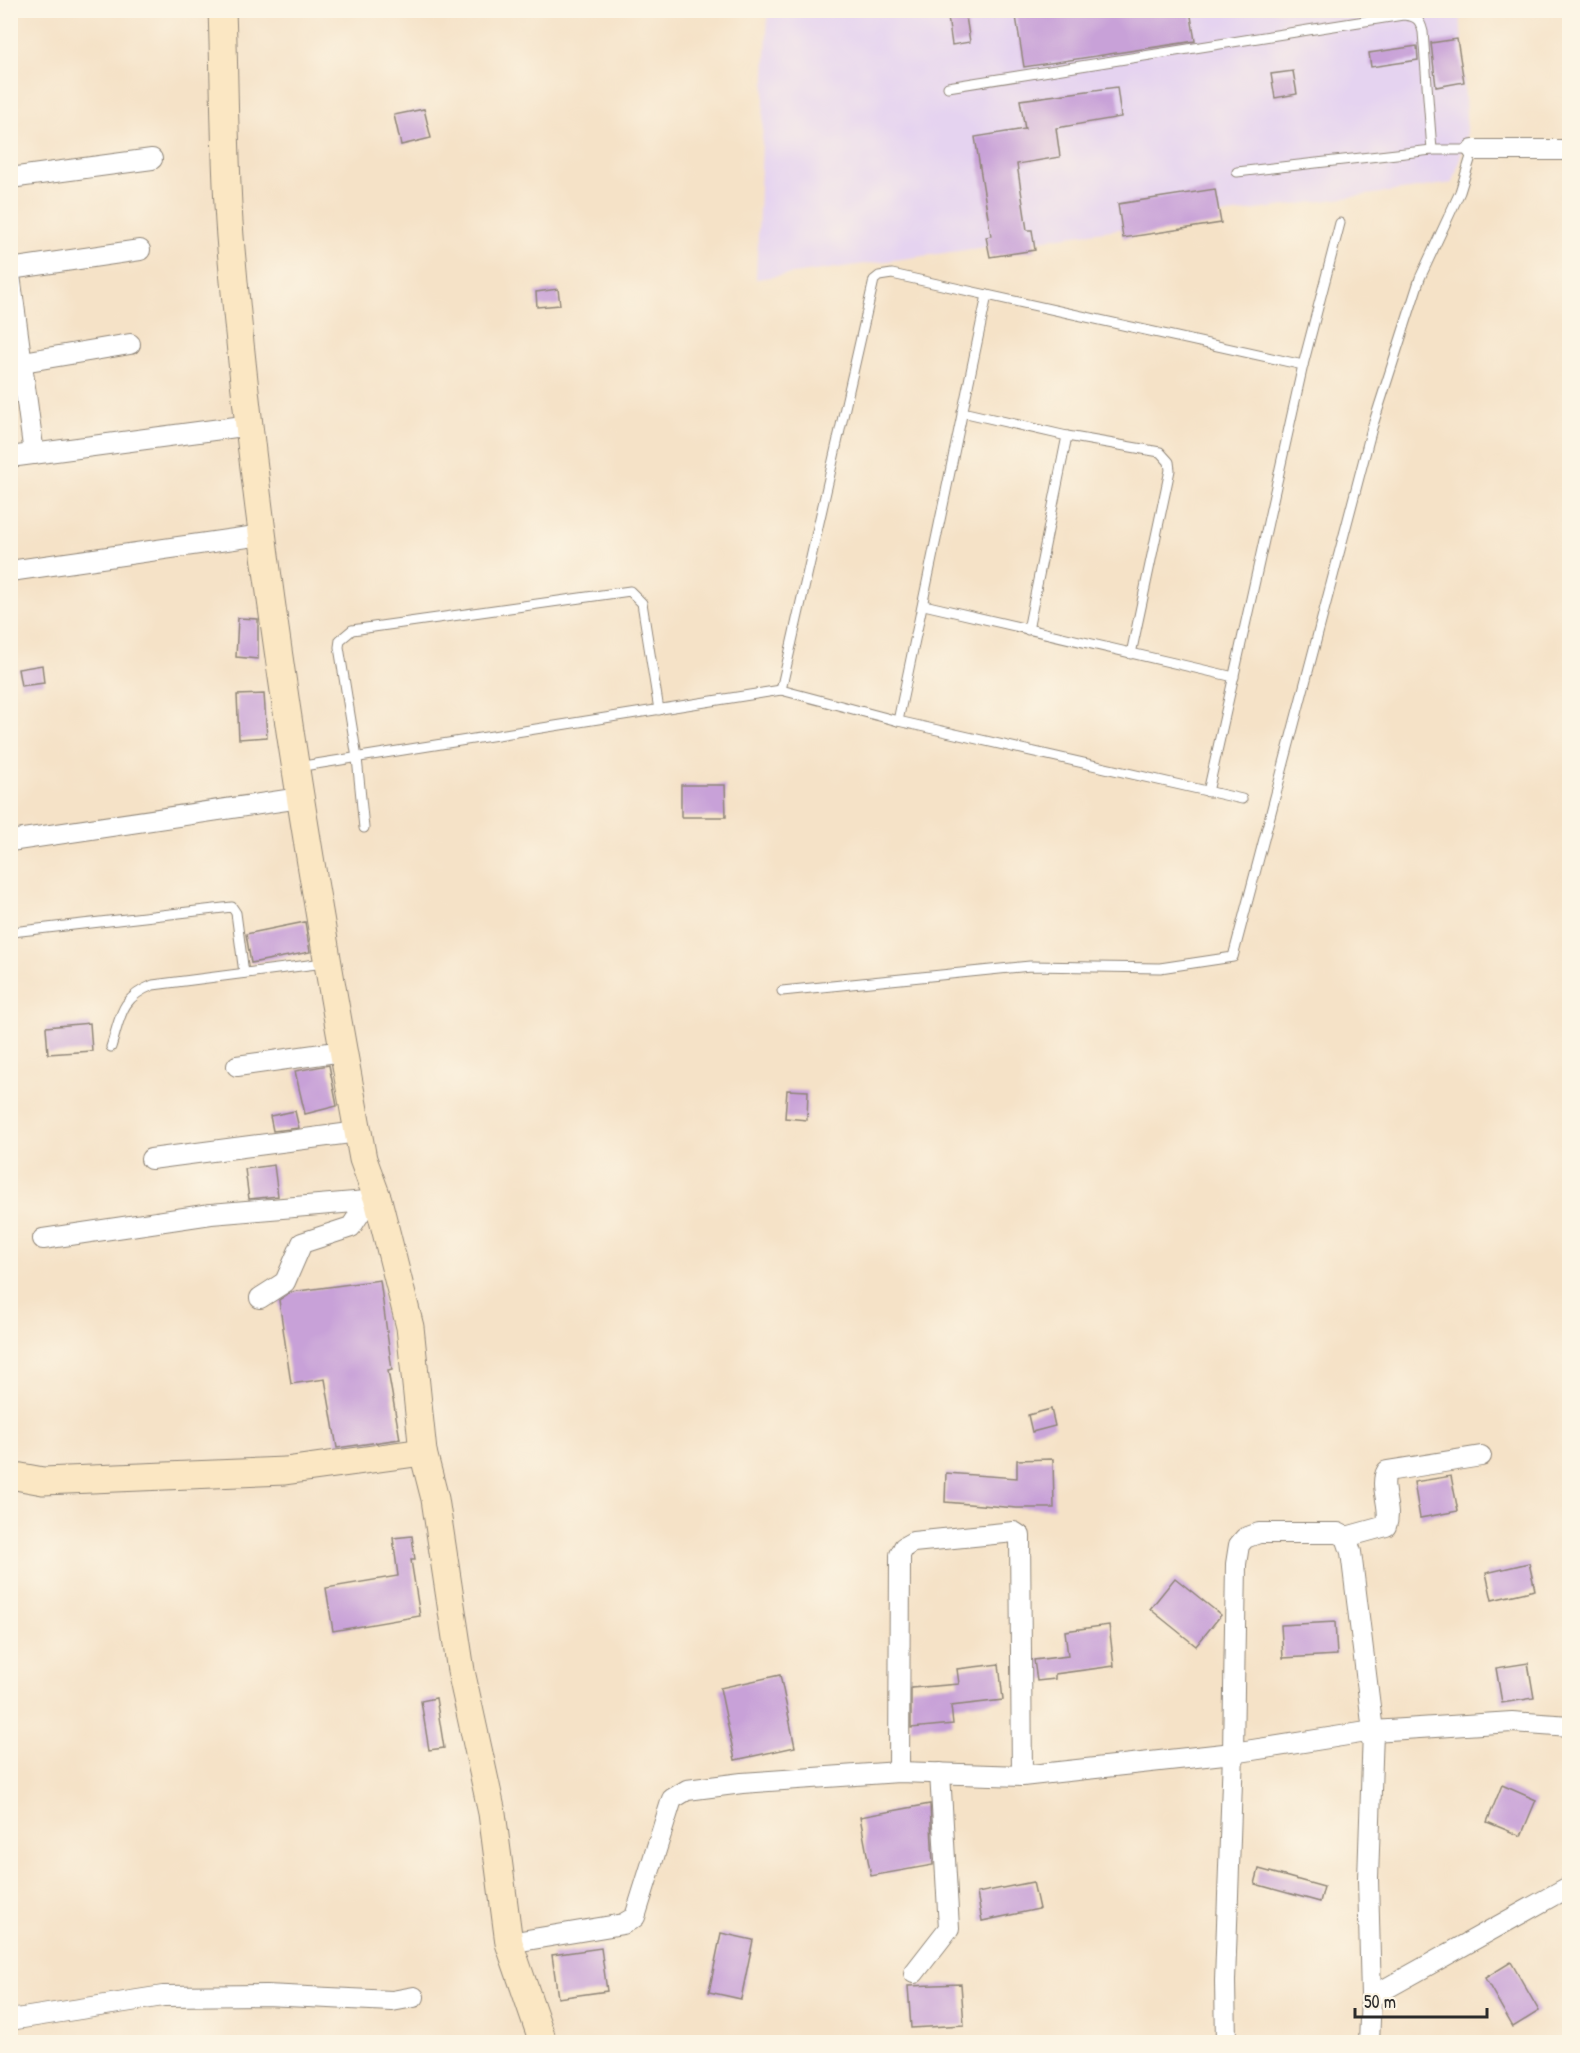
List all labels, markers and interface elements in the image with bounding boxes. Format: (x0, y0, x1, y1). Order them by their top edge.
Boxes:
scale bar (1355, 1981, 1487, 2019)
text: 50 m (1364, 1989, 1396, 2014)

